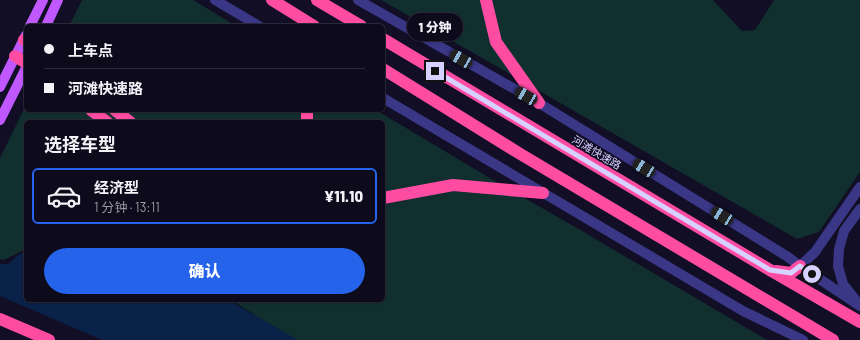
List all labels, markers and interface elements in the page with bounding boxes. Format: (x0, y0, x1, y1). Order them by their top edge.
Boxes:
callout: 1 分钟 (407, 13, 463, 41)
text: 1 分钟 (418, 19, 452, 35)
text: 上车点 (68, 41, 113, 59)
car (448, 48, 474, 70)
route end (426, 62, 444, 80)
text: 河滩快速路 (68, 79, 143, 97)
car (513, 85, 539, 107)
street label: 河滩快速路 (570, 132, 624, 172)
text: 选择车型 (44, 133, 116, 155)
car (631, 157, 657, 179)
icon: car (46, 178, 82, 214)
text: 经济型 (94, 178, 139, 196)
text: ¥11.10 (324, 187, 363, 205)
text: 1 分钟 · 13:11 (94, 199, 160, 215)
car (709, 205, 735, 227)
button: 确认 (44, 248, 365, 294)
route start (803, 265, 821, 283)

